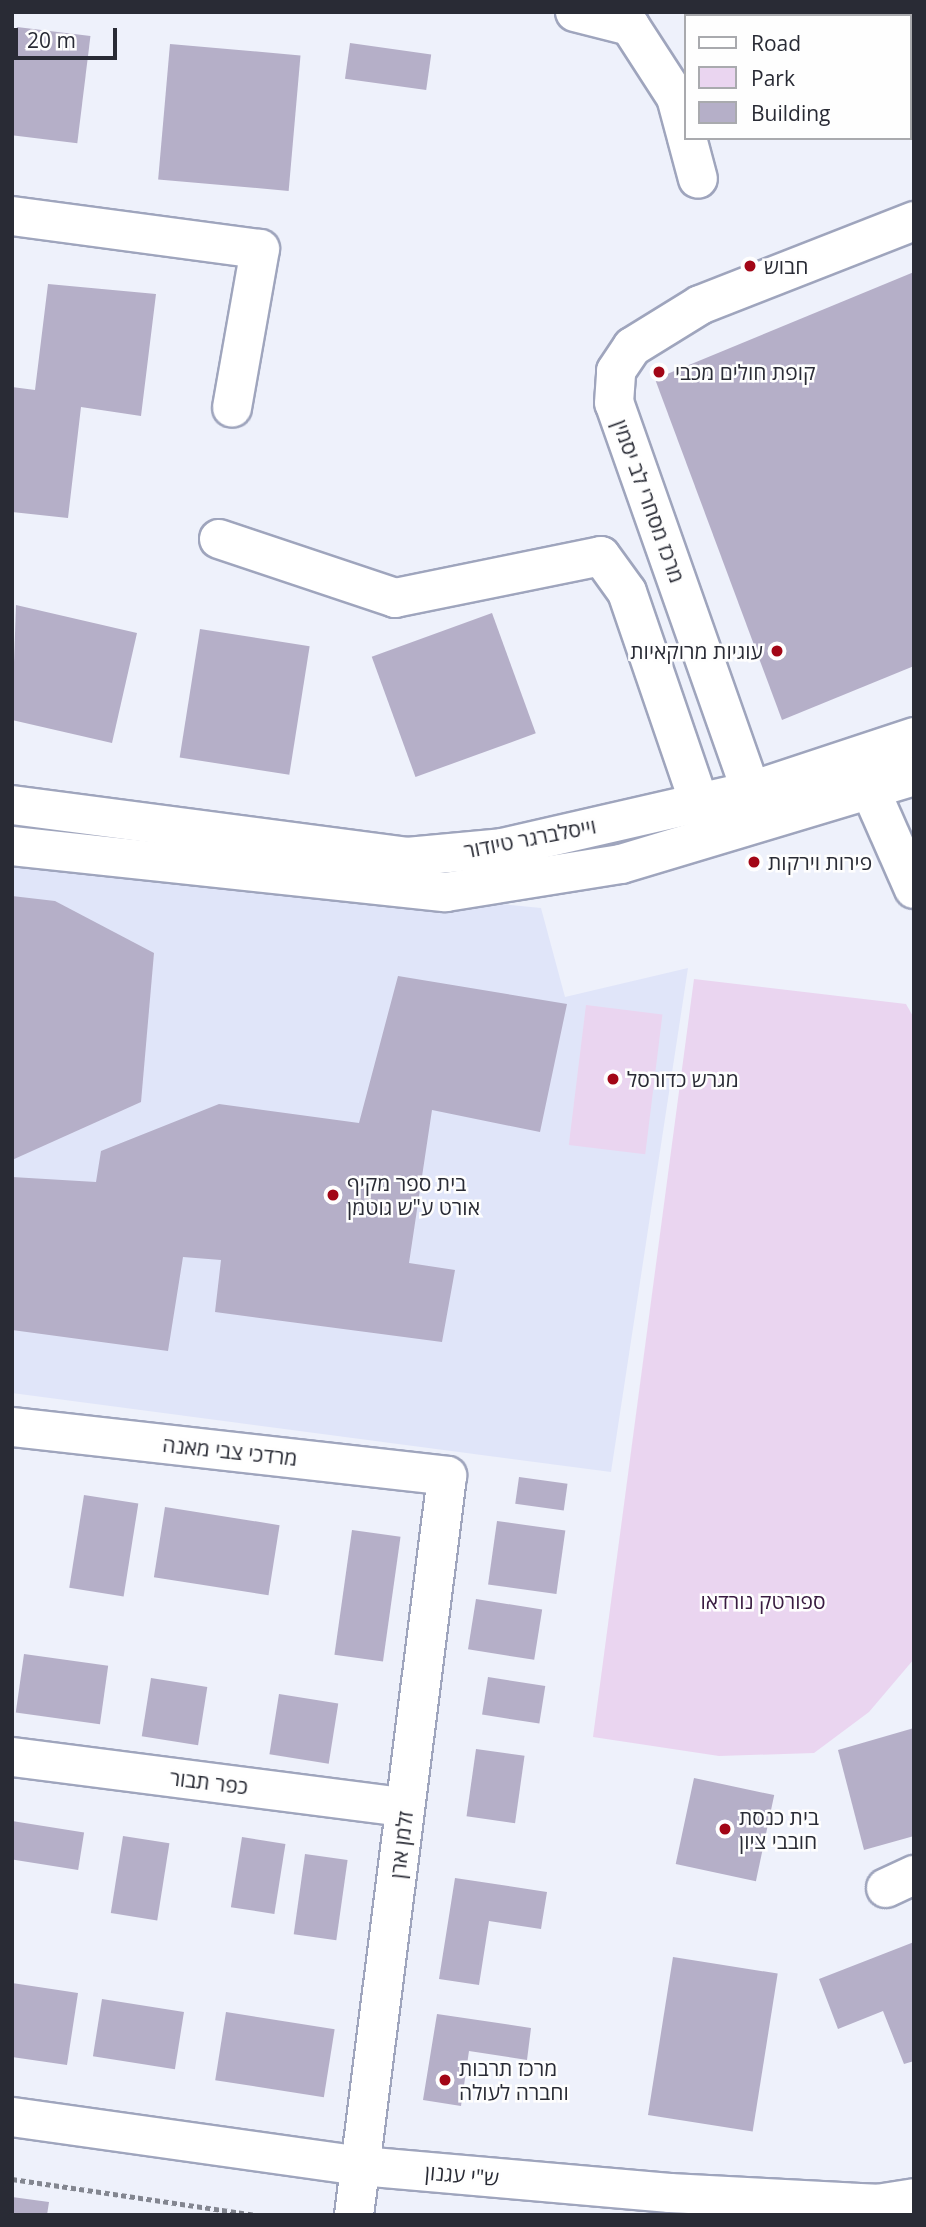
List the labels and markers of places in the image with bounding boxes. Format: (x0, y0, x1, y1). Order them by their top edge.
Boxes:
place label: חבוש (764, 253, 808, 279)
marker: חבוש (742, 258, 758, 274)
place label: קופת חולים מכבי (675, 359, 816, 385)
marker: קופת חולים מכבי (649, 362, 669, 382)
place label: עוגיות מרוקאיות (630, 638, 763, 664)
marker: עוגיות מרוקאיות (769, 643, 785, 659)
place label: פירות וירקות (768, 849, 872, 875)
marker: פירות וירקות (746, 854, 762, 870)
place label: מגרש כדורסל (627, 1066, 739, 1092)
marker: מגרש כדורסל (605, 1071, 621, 1087)
place label: בית ספר מקיף אורט ע"ש גוטמן (347, 1170, 480, 1220)
marker: בית ספר מקיף אורט ע"ש גוטמן (325, 1187, 341, 1203)
place label: בית כנסת חובבי ציון (739, 1804, 819, 1854)
marker: בית כנסת חובבי ציון (717, 1821, 733, 1837)
place label: מרכז תרבות וחברה לעולה (459, 2055, 569, 2105)
marker: מרכז תרבות וחברה לעולה (437, 2072, 453, 2088)

